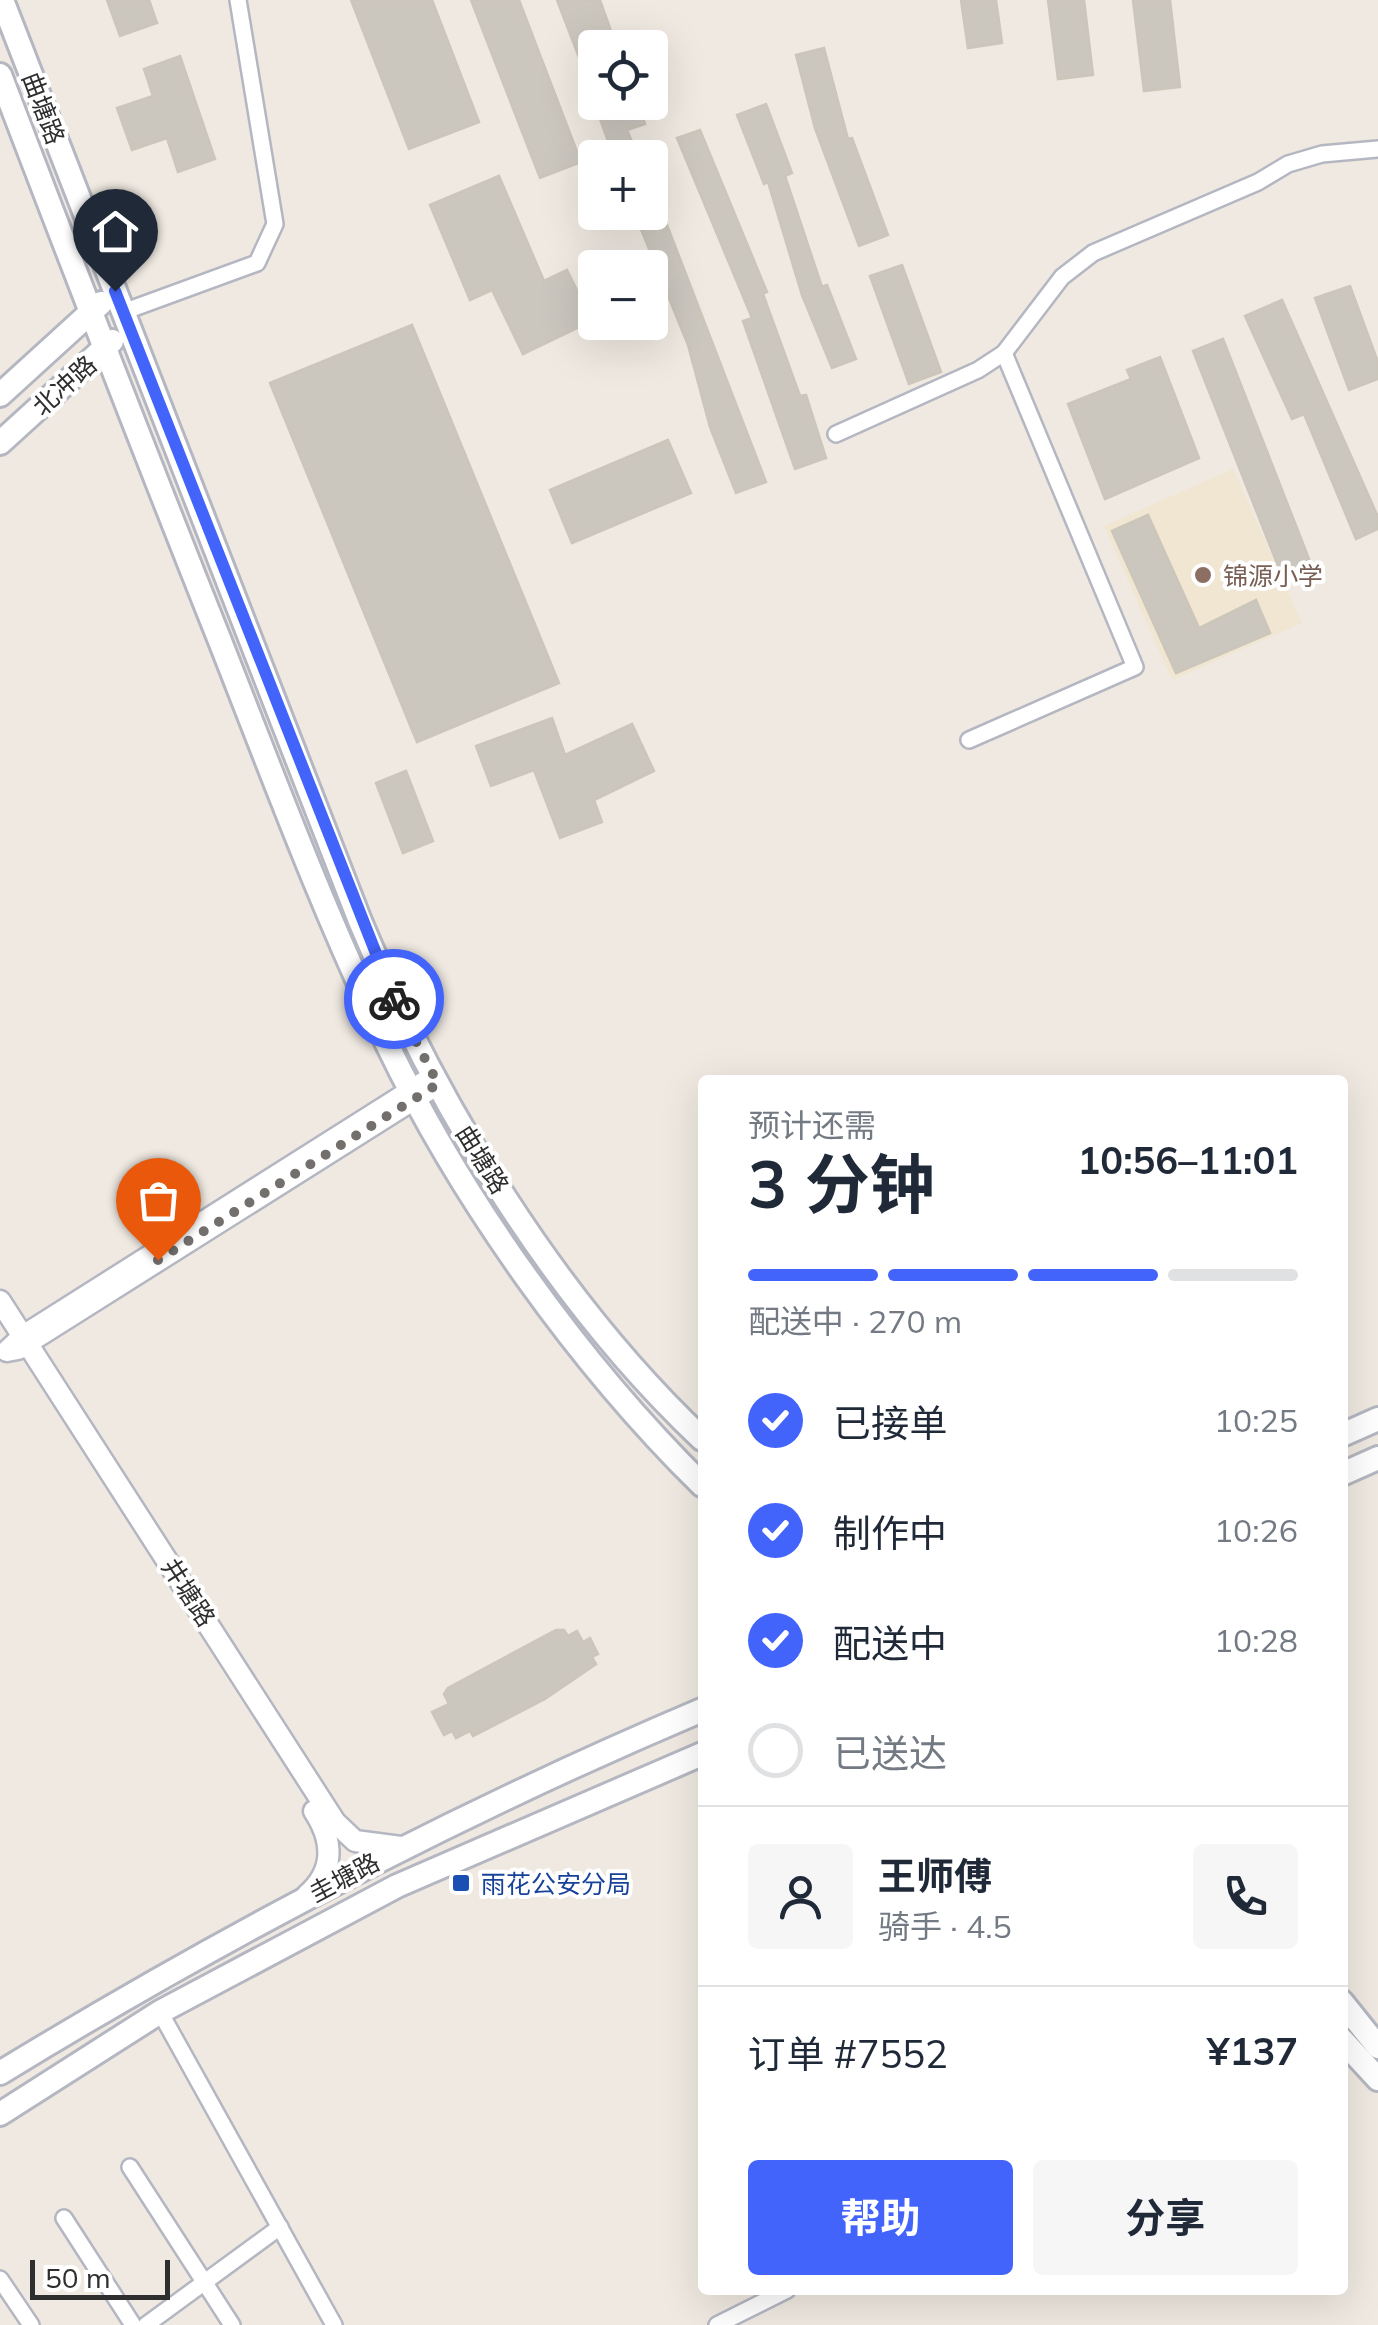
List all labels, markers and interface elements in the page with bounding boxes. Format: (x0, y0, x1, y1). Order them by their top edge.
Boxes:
map controls (578, 30, 668, 340)
button: locate (578, 30, 668, 120)
street label: 曲塘路 (16, 67, 72, 149)
button: + (578, 140, 668, 230)
pin (73, 189, 158, 292)
icon: home (88, 204, 143, 259)
button: − (578, 250, 668, 340)
street label: 北冲路 (26, 348, 102, 422)
place label: 锦源小学 (1223, 560, 1323, 591)
marker: 锦源小学 (1192, 564, 1214, 586)
courier (344, 949, 444, 1049)
icon: bike (367, 972, 422, 1027)
text: 预计还需 (748, 1105, 876, 1145)
street label: 曲塘路 (450, 1119, 516, 1199)
text: 10:56–11:01 (1078, 1136, 1298, 1184)
text: 3 分钟 (748, 1143, 935, 1224)
pin (116, 1158, 201, 1261)
icon: bag (131, 1173, 186, 1228)
text: 配送中 · 270 m (748, 1301, 962, 1341)
icon: check (748, 1393, 803, 1448)
text: 已接单 (833, 1399, 947, 1447)
text: 10:25 (1214, 1400, 1298, 1440)
icon: check (748, 1503, 803, 1558)
text: 制作中 (833, 1509, 947, 1557)
text: 10:26 (1214, 1510, 1298, 1550)
street label: 井塘路 (156, 1552, 222, 1632)
icon: check (748, 1613, 803, 1668)
text: 配送中 (833, 1619, 947, 1667)
text: 10:28 (1214, 1620, 1298, 1660)
text: 已送达 (833, 1729, 947, 1777)
button: person (748, 1844, 853, 1949)
button: phone (1193, 1844, 1298, 1949)
street label: 圭塘路 (304, 1846, 384, 1908)
text: 王师傅 (878, 1852, 992, 1900)
place label: 雨花公安分局 (481, 1868, 631, 1899)
marker: 雨花公安分局 (450, 1872, 472, 1894)
text: 骑手 · 4.5 (878, 1906, 1012, 1946)
text: ¥137 (1207, 2027, 1298, 2075)
text: 订单 #7552 (748, 2030, 948, 2078)
button: 帮助 (748, 2160, 1013, 2275)
button: 分享 (1033, 2160, 1298, 2275)
scale bar (30, 2255, 170, 2300)
text: 50 m (45, 2260, 111, 2295)

